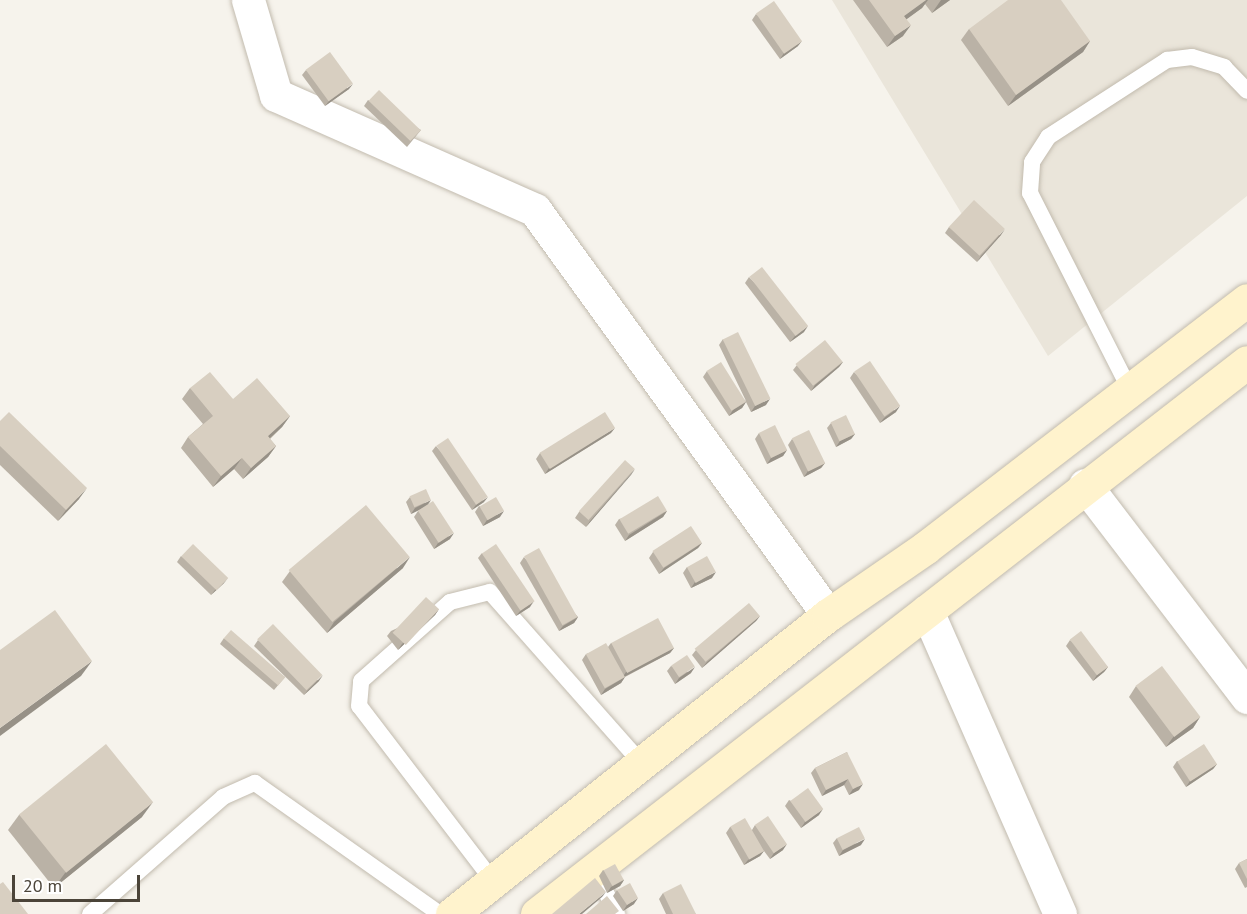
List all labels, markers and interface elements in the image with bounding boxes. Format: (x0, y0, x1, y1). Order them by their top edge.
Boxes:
scale bar (15, 863, 142, 901)
text: 20 m (23, 874, 62, 897)

